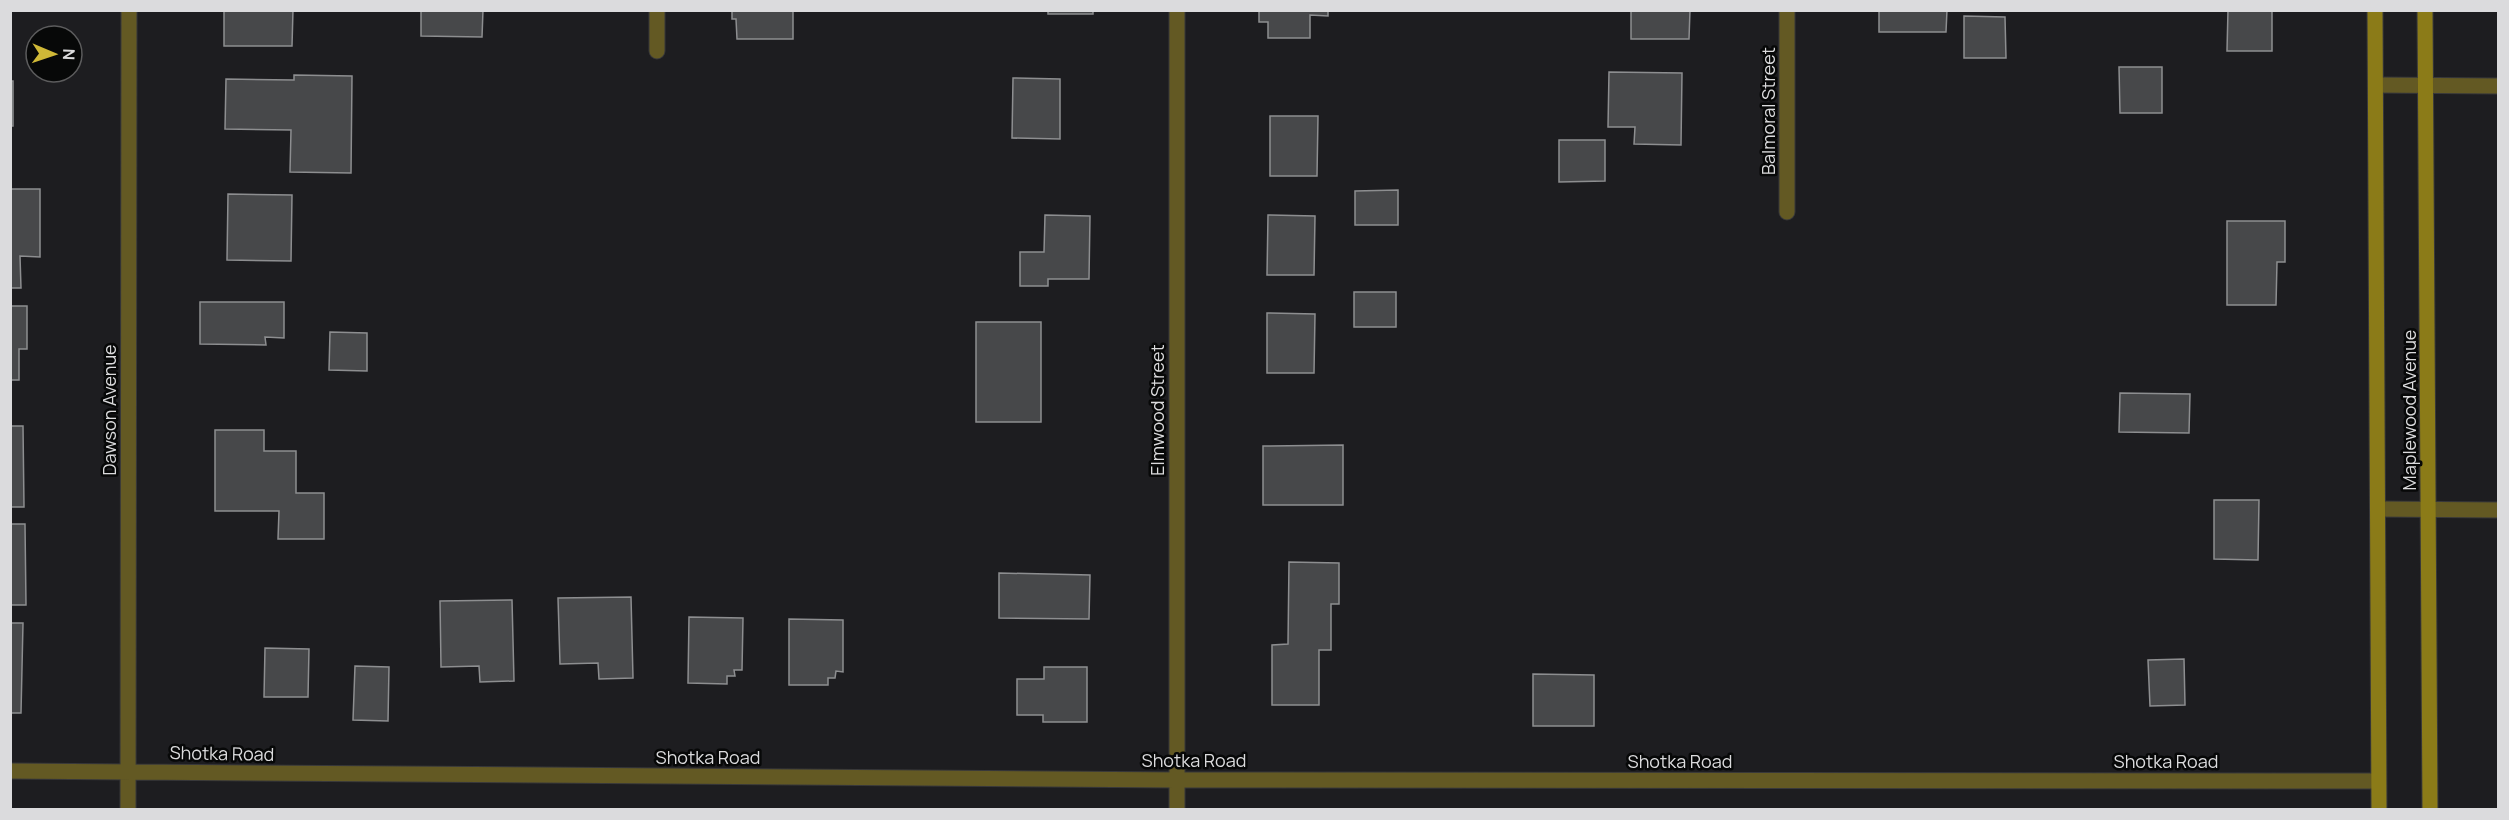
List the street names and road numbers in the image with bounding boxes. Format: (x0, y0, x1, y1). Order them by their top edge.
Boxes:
street label: Balmoral Street (1756, 47, 1780, 175)
street label: Maplewood Avenue (2397, 330, 2421, 490)
street label: Dawson Avenue (97, 344, 121, 476)
street label: Elmwood Street (1145, 344, 1169, 476)
street label: Shotka Road (169, 740, 275, 766)
street label: Shotka Road (656, 745, 760, 769)
street label: Shotka Road (1142, 748, 1246, 772)
street label: Shotka Road (1628, 749, 1732, 773)
street label: Shotka Road (2114, 749, 2218, 773)

